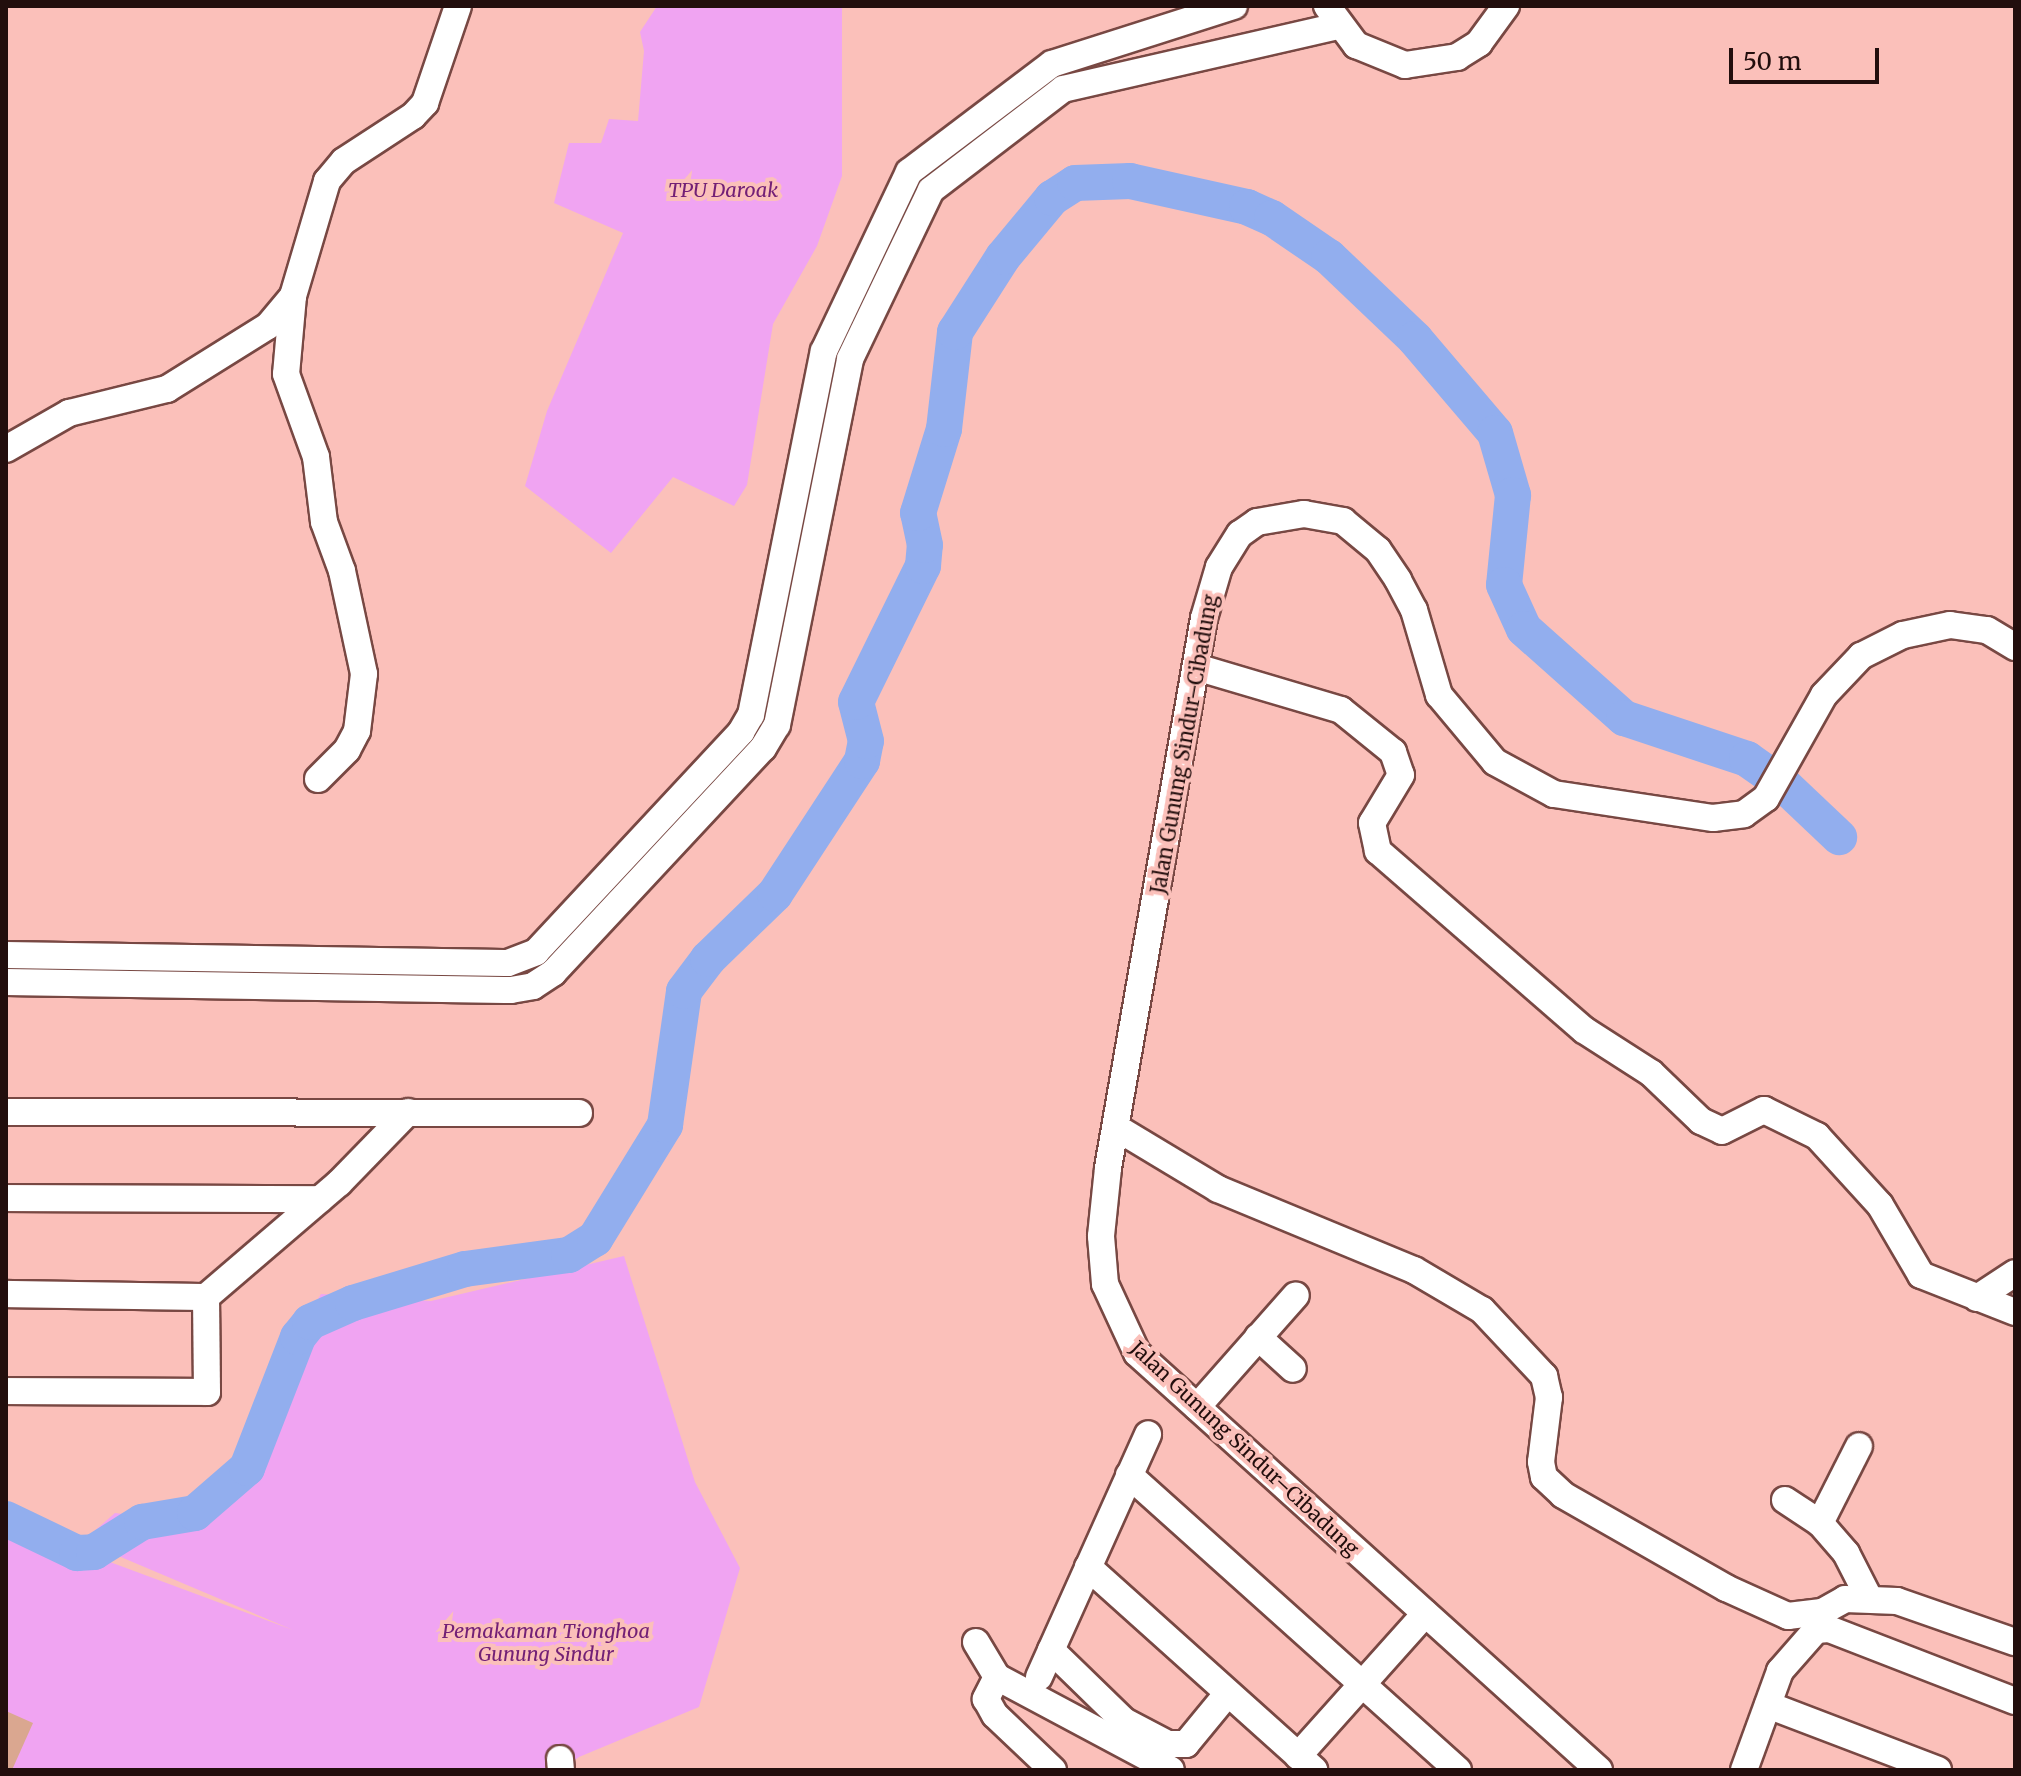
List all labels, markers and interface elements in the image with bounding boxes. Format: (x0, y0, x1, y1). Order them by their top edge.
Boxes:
scale bar (1733, 32, 1883, 82)
text: 50 m (1743, 46, 1802, 77)
park label: TPU Daroak (668, 177, 778, 201)
street label: Jalan Gunung Sindur–Cibadung (1146, 592, 1222, 896)
street label: Jalan Gunung Sindur–Cibadung (1126, 1336, 1364, 1560)
park label: Pemakaman Tionghoa Gunung Sindur (442, 1618, 650, 1665)

